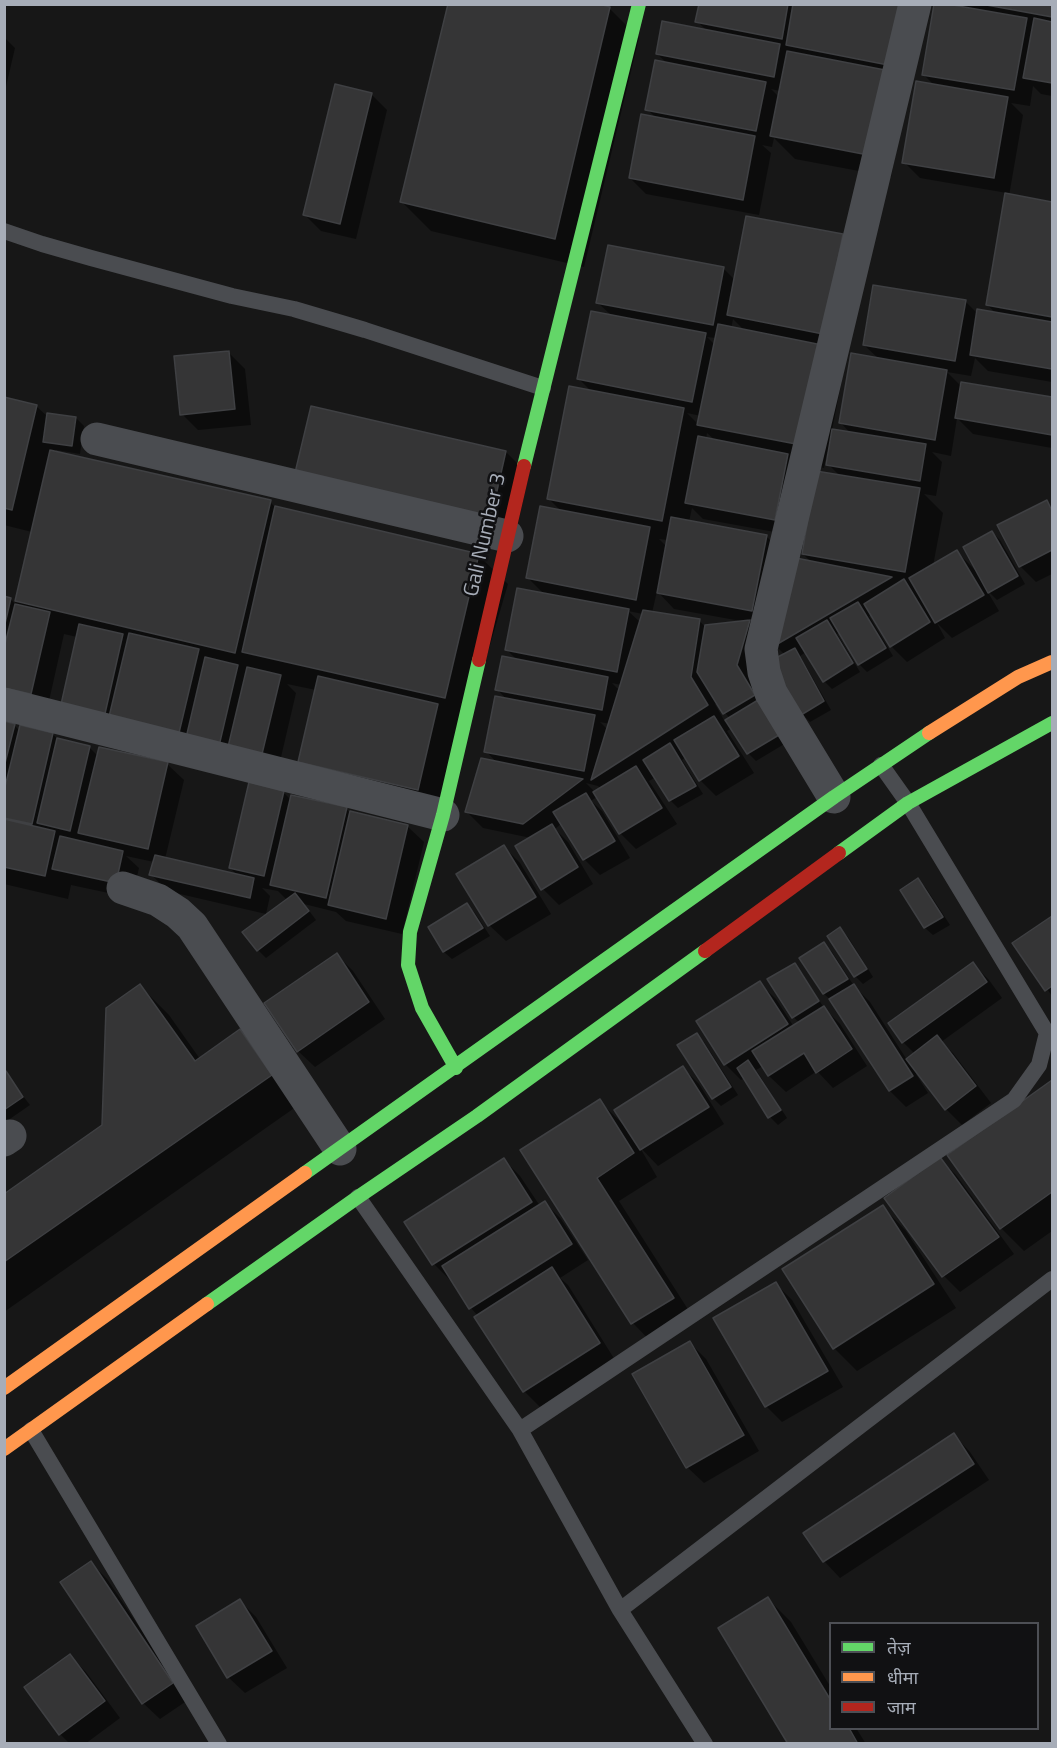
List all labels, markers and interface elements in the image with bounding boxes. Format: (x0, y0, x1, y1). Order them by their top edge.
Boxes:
street label: Gali Number 3 (460, 471, 512, 599)
legend (829, 1622, 1039, 1730)
text: तेज़ (887, 1634, 911, 1661)
text: धीमा (887, 1664, 918, 1691)
text: जाम (887, 1694, 916, 1721)

